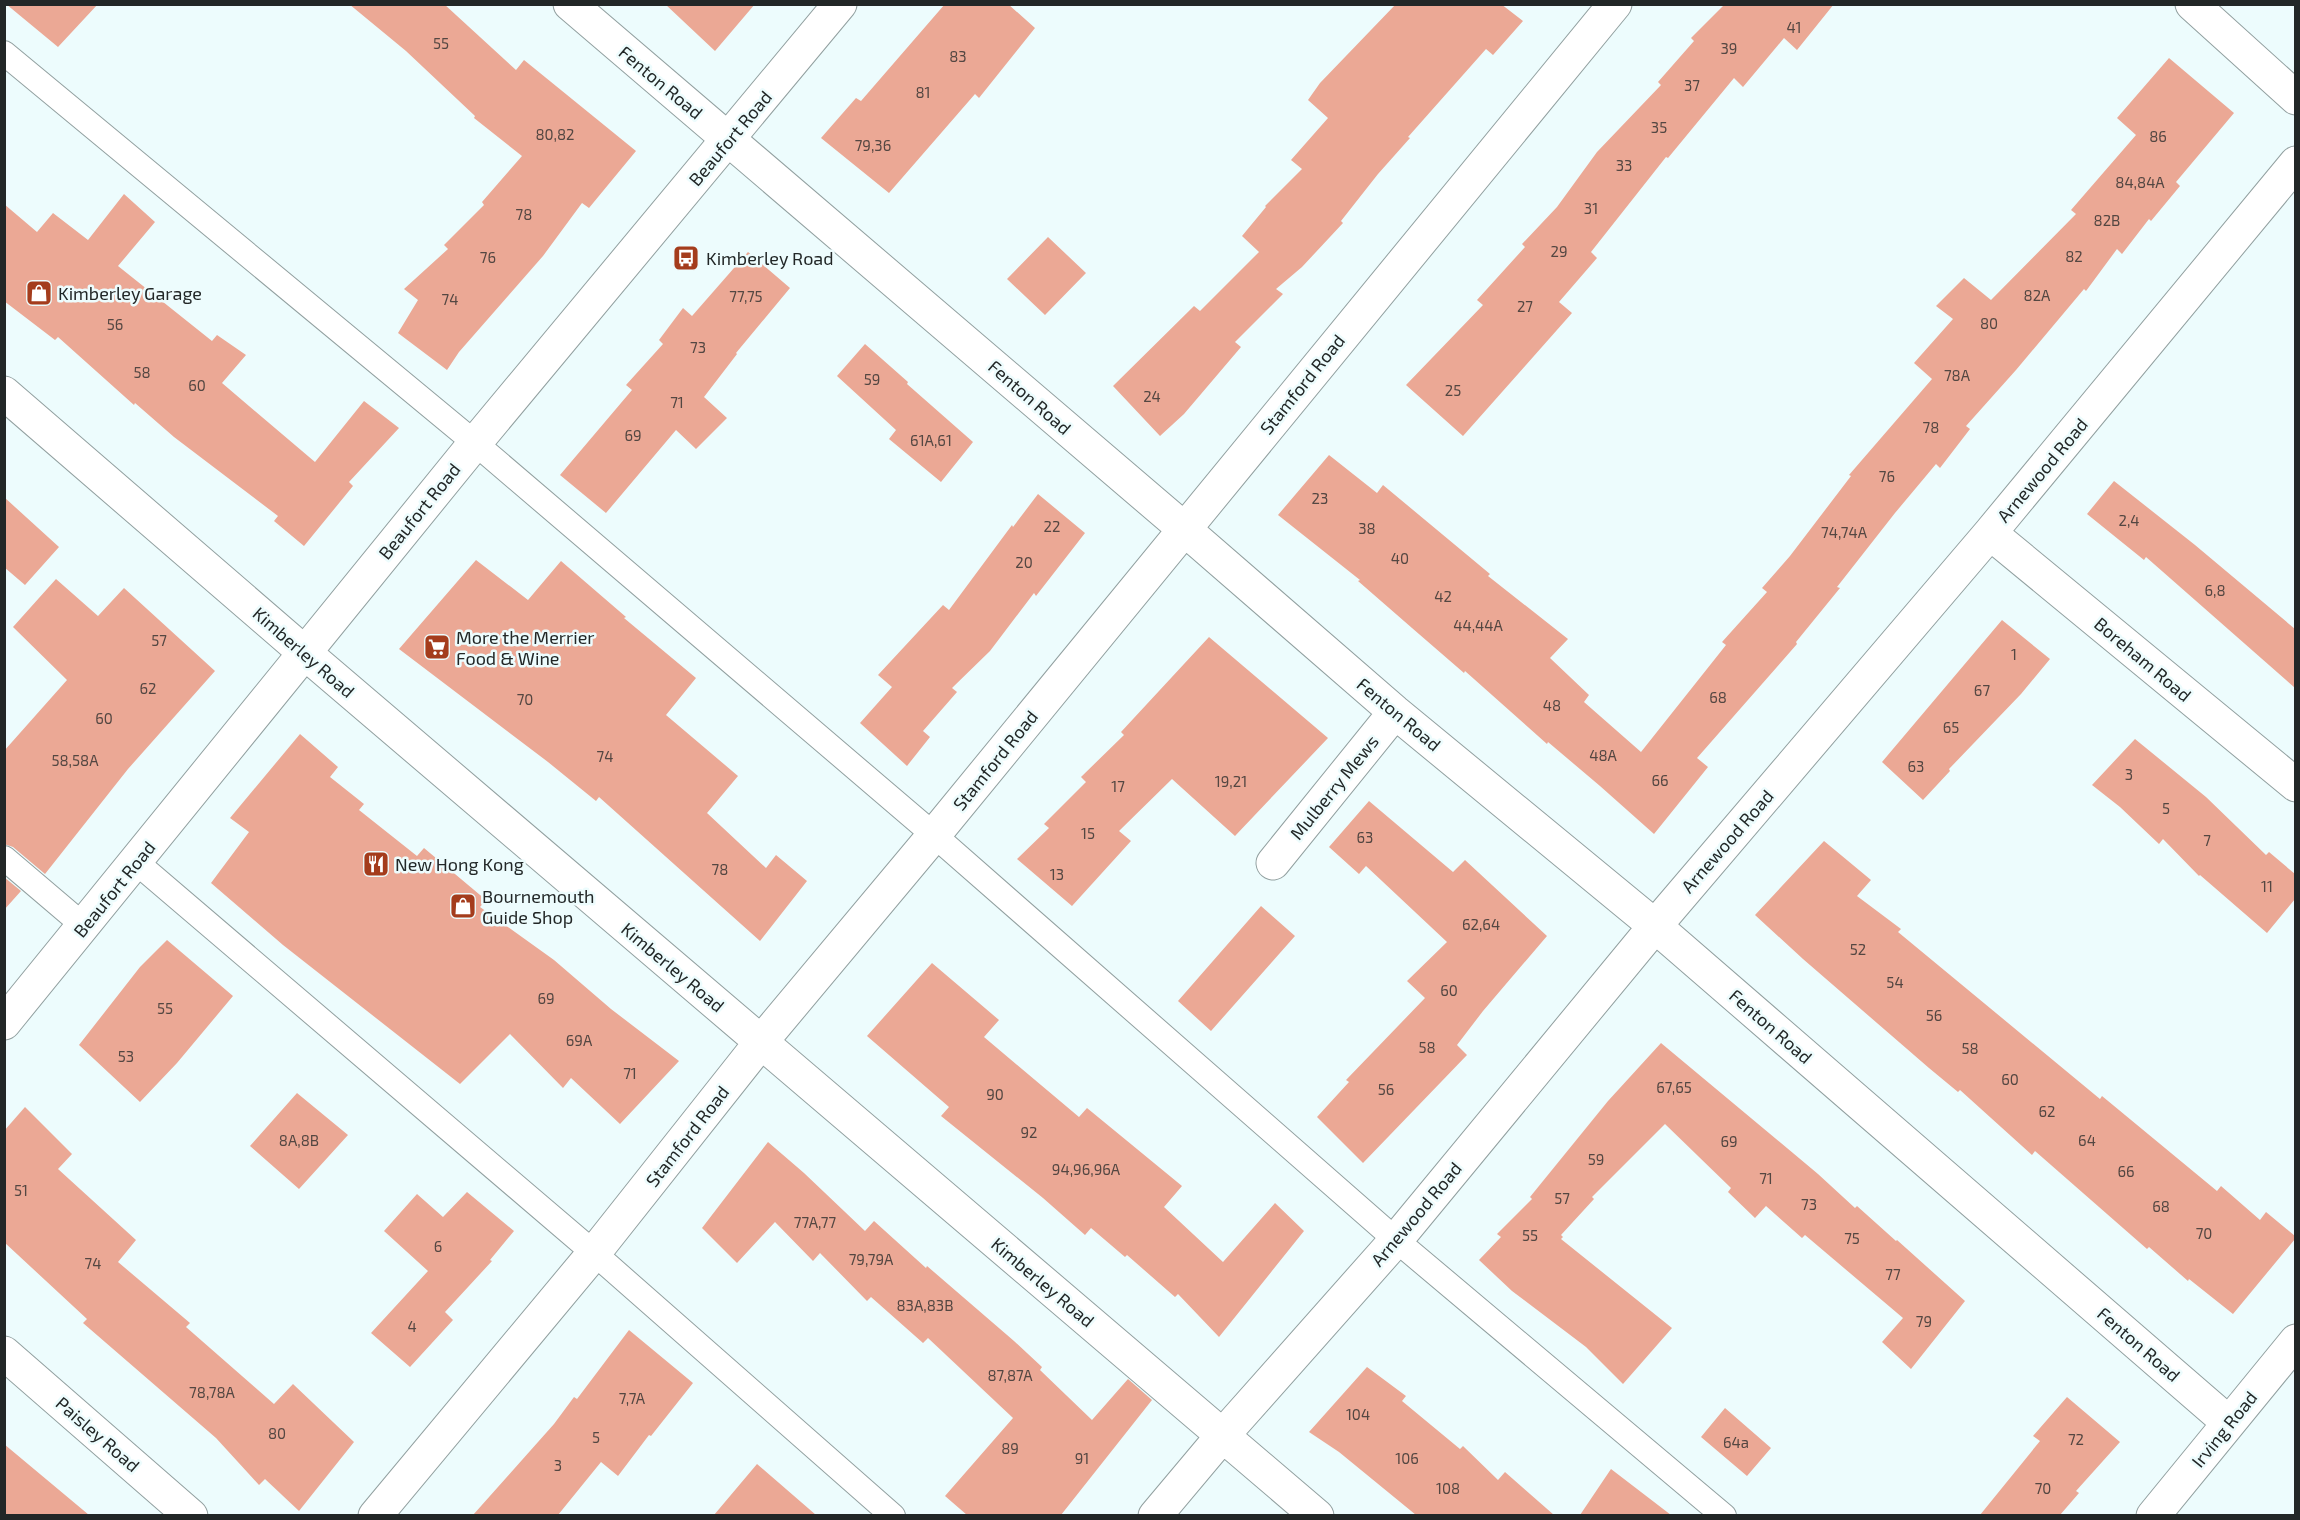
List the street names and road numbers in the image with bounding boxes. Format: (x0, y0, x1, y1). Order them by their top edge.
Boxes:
street label: Fenton Road (615, 41, 707, 123)
street label: Beaufort Road (684, 86, 776, 190)
street label: Stamford Road (1255, 330, 1349, 438)
street label: Fenton Road (984, 355, 1076, 439)
street label: Arnewood Road (1992, 413, 2092, 527)
street label: Beaufort Road (373, 458, 465, 564)
street label: Kimberley Road (249, 602, 359, 702)
street label: Boreham Road (2090, 612, 2196, 706)
street label: Fenton Road (1353, 673, 1445, 755)
street label: Stamford Road (948, 706, 1042, 814)
street label: Mulberry Mews (1285, 730, 1383, 844)
street label: Arnewood Road (1676, 785, 1778, 897)
street label: Beaufort Road (68, 836, 160, 942)
street label: Kimberley Road (617, 918, 729, 1016)
street label: Fenton Road (1725, 984, 1817, 1068)
street label: Stamford Road (641, 1081, 733, 1191)
street label: Arnewood Road (1366, 1157, 1466, 1271)
street label: Kimberley Road (987, 1233, 1099, 1331)
street label: Fenton Road (2093, 1302, 2185, 1386)
street label: Irving Road (2187, 1386, 2261, 1472)
street label: Paisley Road (52, 1392, 144, 1476)

